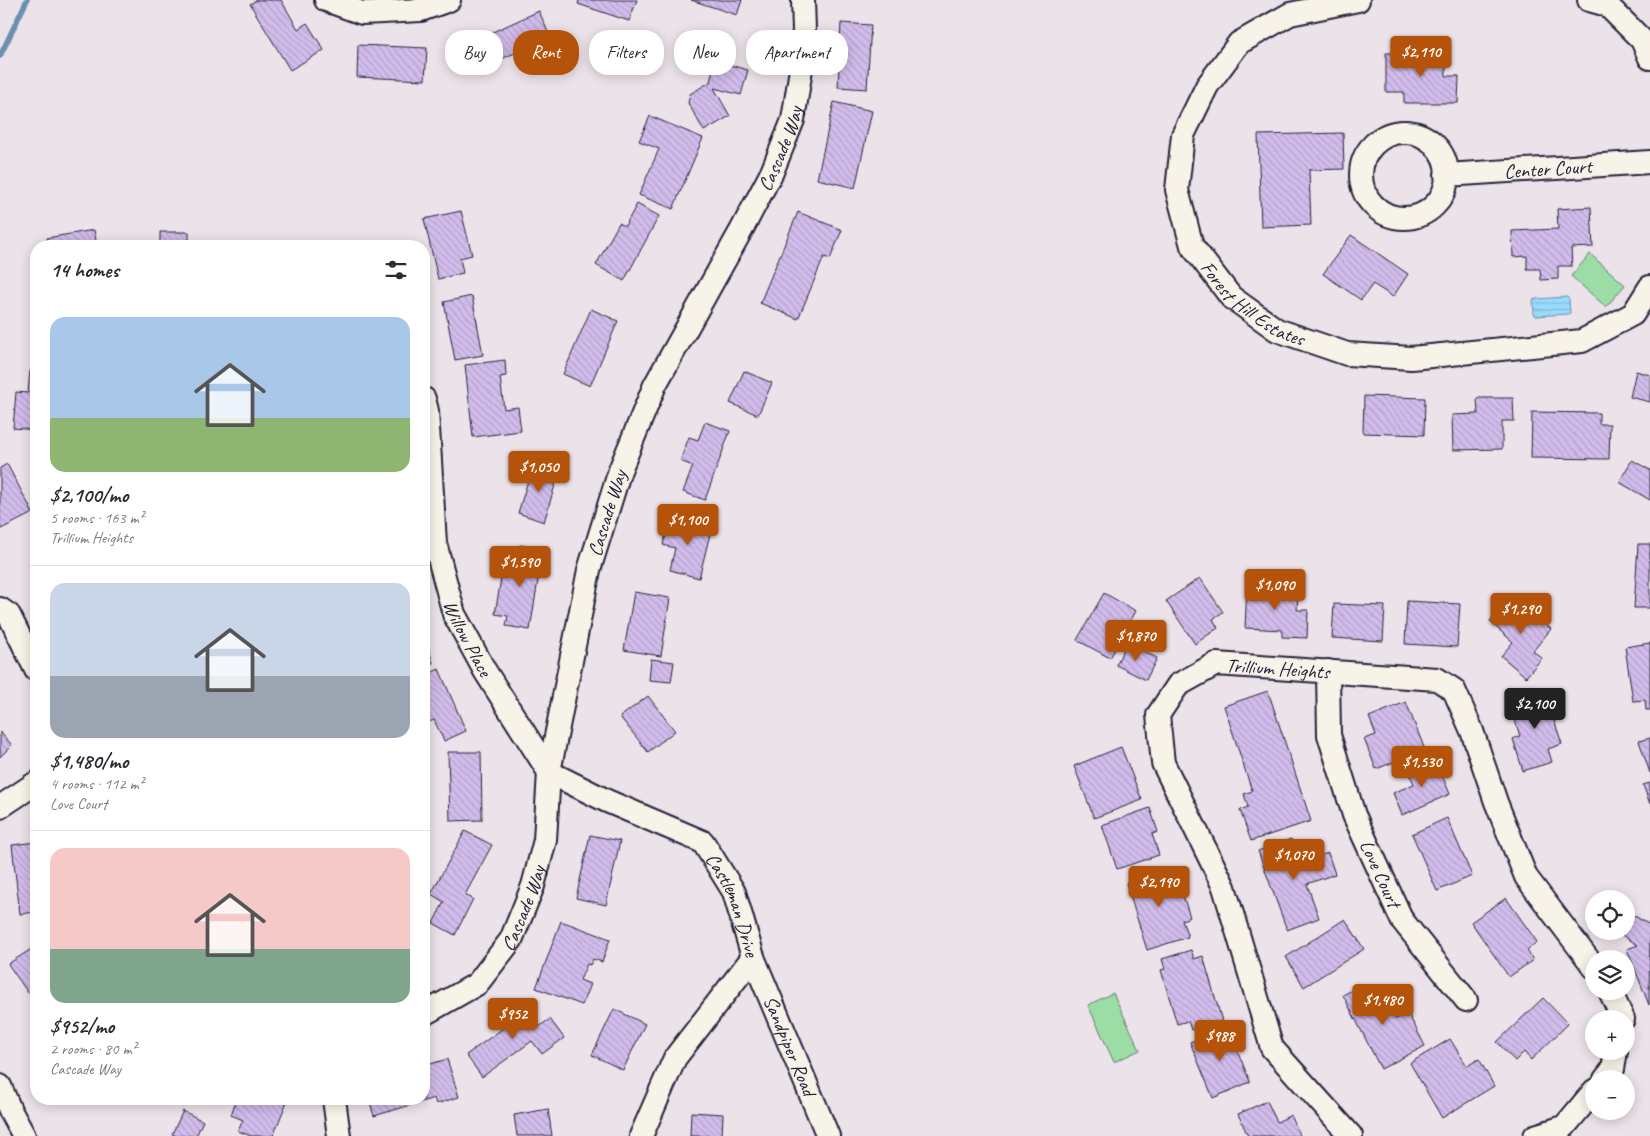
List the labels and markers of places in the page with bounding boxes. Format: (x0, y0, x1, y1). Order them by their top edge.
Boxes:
pin: $2,110 (1380, 36, 1462, 78)
pin: $1,050 (498, 450, 580, 493)
pin: $1,100 (647, 504, 729, 546)
pin: $1,590 (479, 546, 561, 588)
pin: $1,090 (1234, 568, 1316, 611)
pin: $1,290 (1480, 592, 1562, 635)
pin: $1,870 (1095, 620, 1177, 662)
pin: $2,100 (1494, 688, 1576, 730)
pin: $1,530 (1381, 746, 1463, 788)
pin: $1,070 (1253, 838, 1335, 881)
pin: $2,190 (1118, 866, 1200, 908)
pin: $1,480 (1342, 984, 1424, 1026)
pin: $952 (483, 998, 543, 1040)
pin: $988 (1190, 1020, 1250, 1062)

